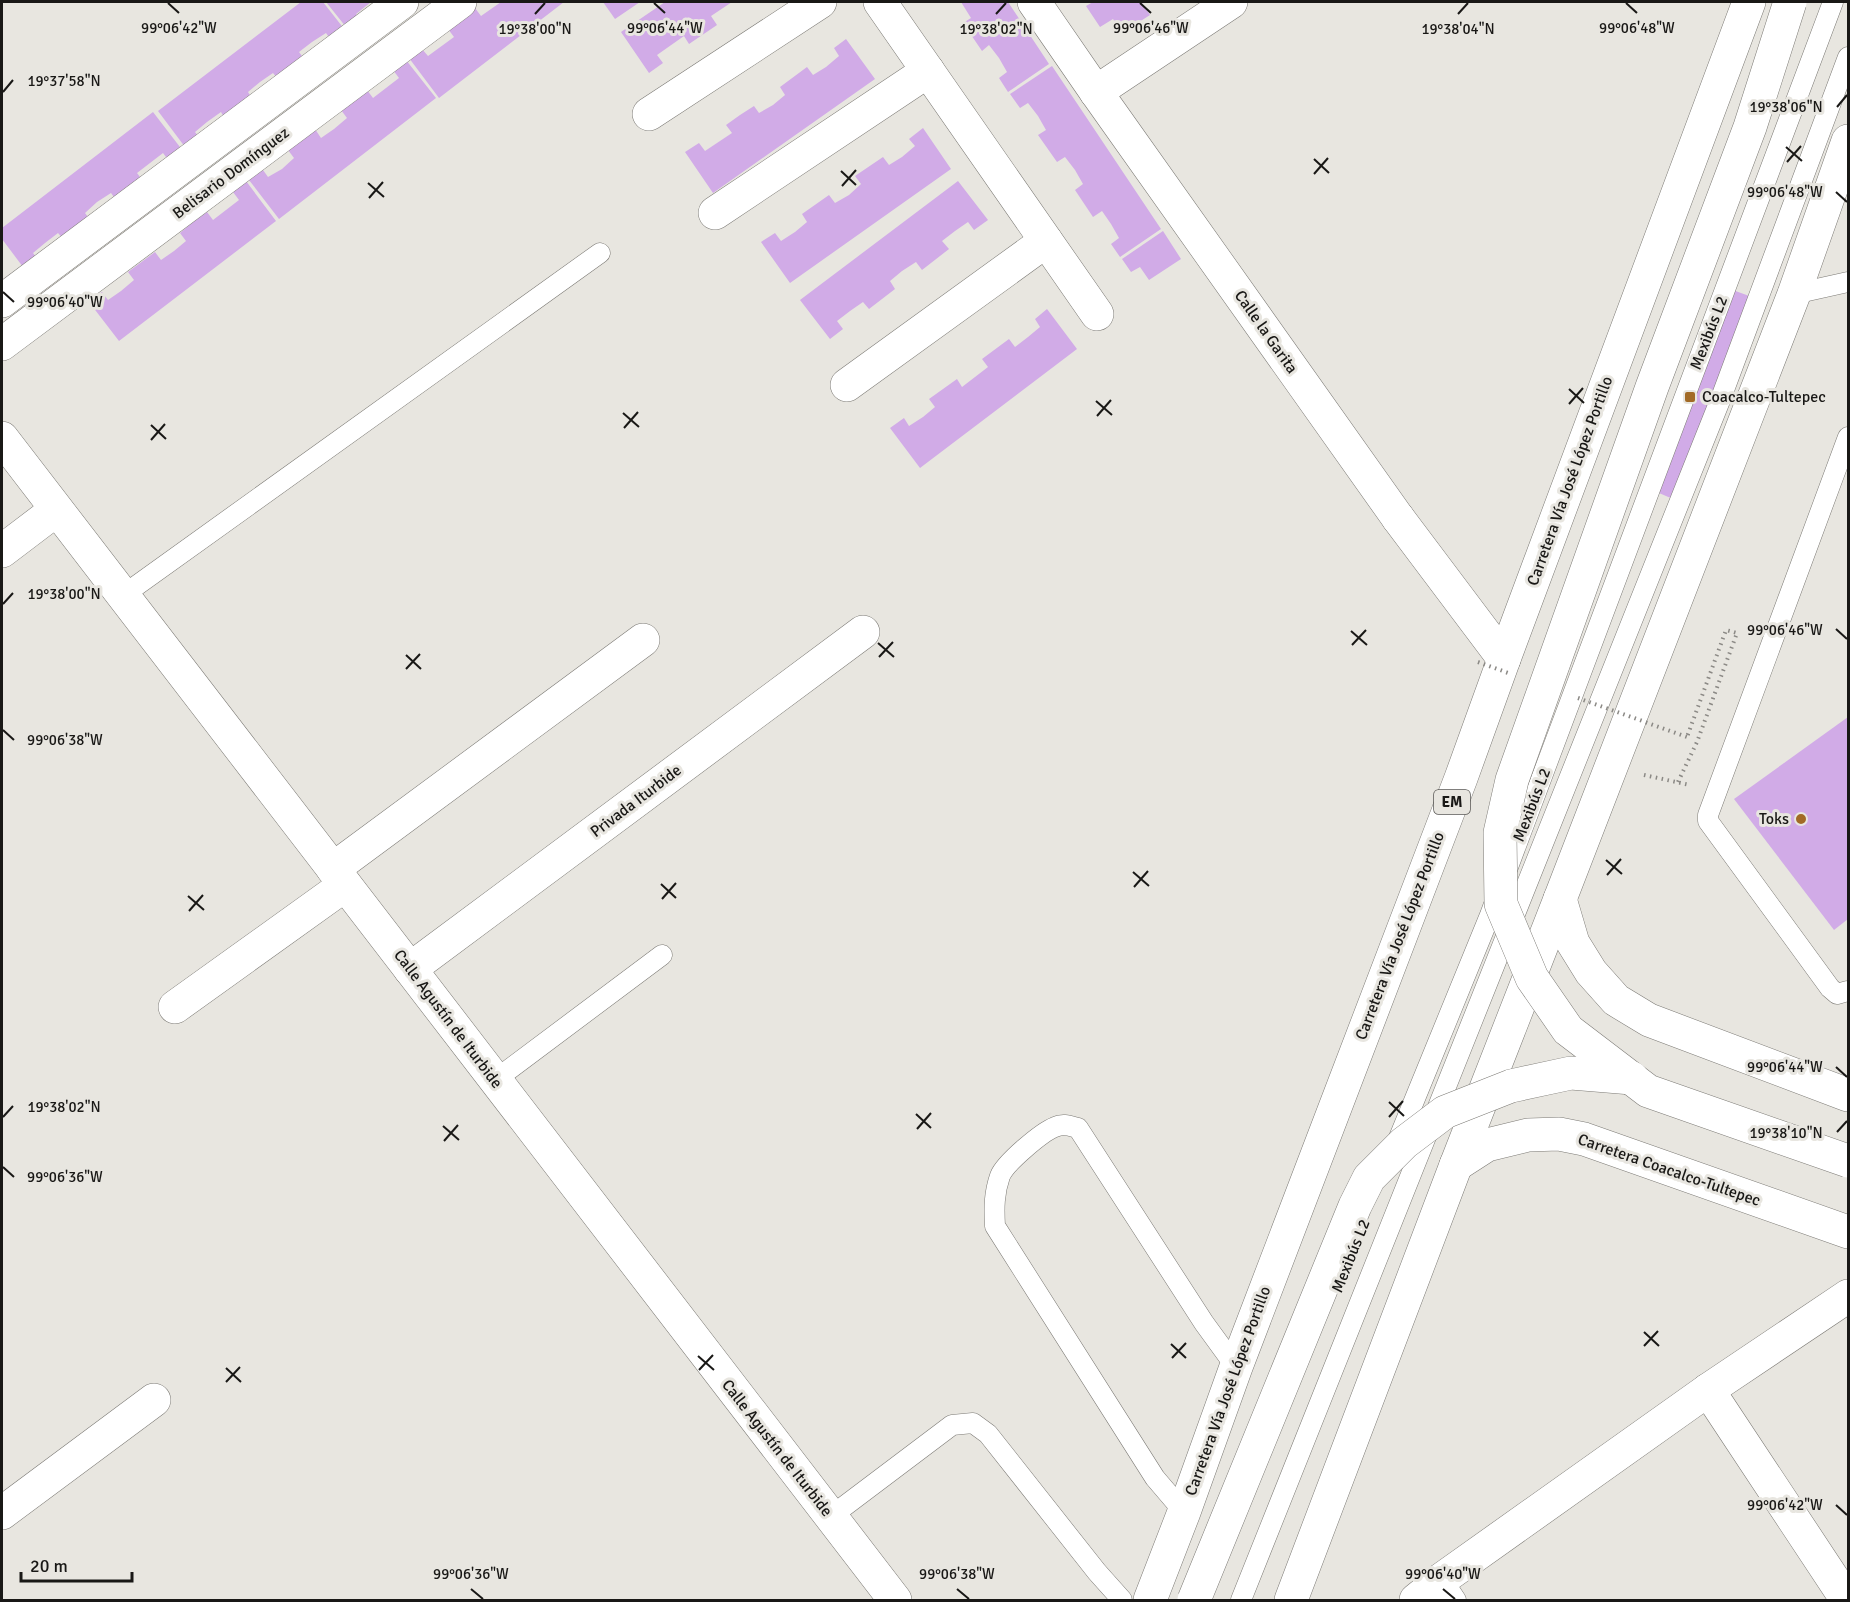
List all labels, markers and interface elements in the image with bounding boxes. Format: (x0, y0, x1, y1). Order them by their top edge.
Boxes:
text: 99°06'42"W (141, 19, 217, 37)
text: 99°06'44"W (627, 19, 703, 37)
text: 99°06'46"W (1113, 19, 1189, 37)
text: 99°06'48"W (1599, 19, 1675, 37)
text: 19°38'00"N (498, 20, 572, 38)
text: 19°38'02"N (959, 20, 1033, 38)
text: 19°38'04"N (1421, 20, 1495, 38)
text: 19°37'58"N (27, 72, 101, 90)
text: 19°38'06"N (1749, 98, 1823, 116)
street label: Belisario Domínguez (169, 123, 293, 223)
text: 99°06'48"W (1747, 183, 1823, 201)
street label: Calle la Garita (1230, 286, 1302, 378)
text: 99°06'40"W (27, 293, 103, 311)
street label: Mexibús L2 (1686, 293, 1732, 373)
street label: Carretera Vía José López Portillo (1523, 374, 1617, 588)
place label: Coacalco-Tultepec (1702, 387, 1826, 407)
marker: Coacalco-Tultepec (1683, 390, 1697, 404)
text: 19°38'00"N (27, 585, 101, 603)
text: 99°06'46"W (1747, 621, 1823, 639)
text: 99°06'38"W (27, 731, 103, 749)
street label: Privada Iturbide (587, 760, 685, 842)
street label: Mexibús L2 (1509, 765, 1555, 845)
road number: EM (1434, 790, 1470, 814)
place label: Toks (1759, 809, 1789, 829)
marker: Toks (1794, 812, 1808, 826)
street label: Carretera Vía José López Portillo (1351, 829, 1449, 1043)
street label: Calle Agustín de Iturbide (389, 946, 507, 1092)
text: 99°06'44"W (1747, 1058, 1823, 1076)
text: 19°38'02"N (27, 1098, 101, 1116)
text: 19°38'10"N (1749, 1124, 1823, 1142)
street label: Carretera Coacalco-Tultepec (1575, 1129, 1763, 1211)
text: 99°06'36"W (27, 1168, 103, 1186)
street label: Mexibús L2 (1327, 1216, 1375, 1296)
street label: Carretera Vía José López Portillo (1181, 1284, 1275, 1498)
street label: Calle Agustín de Iturbide (717, 1375, 837, 1521)
text: 99°06'42"W (1747, 1496, 1823, 1514)
scale bar (21, 1545, 132, 1583)
text: 20 m (30, 1555, 68, 1577)
text: 99°06'36"W (433, 1565, 509, 1583)
text: 99°06'38"W (919, 1565, 995, 1583)
text: 99°06'40"W (1405, 1565, 1481, 1583)

